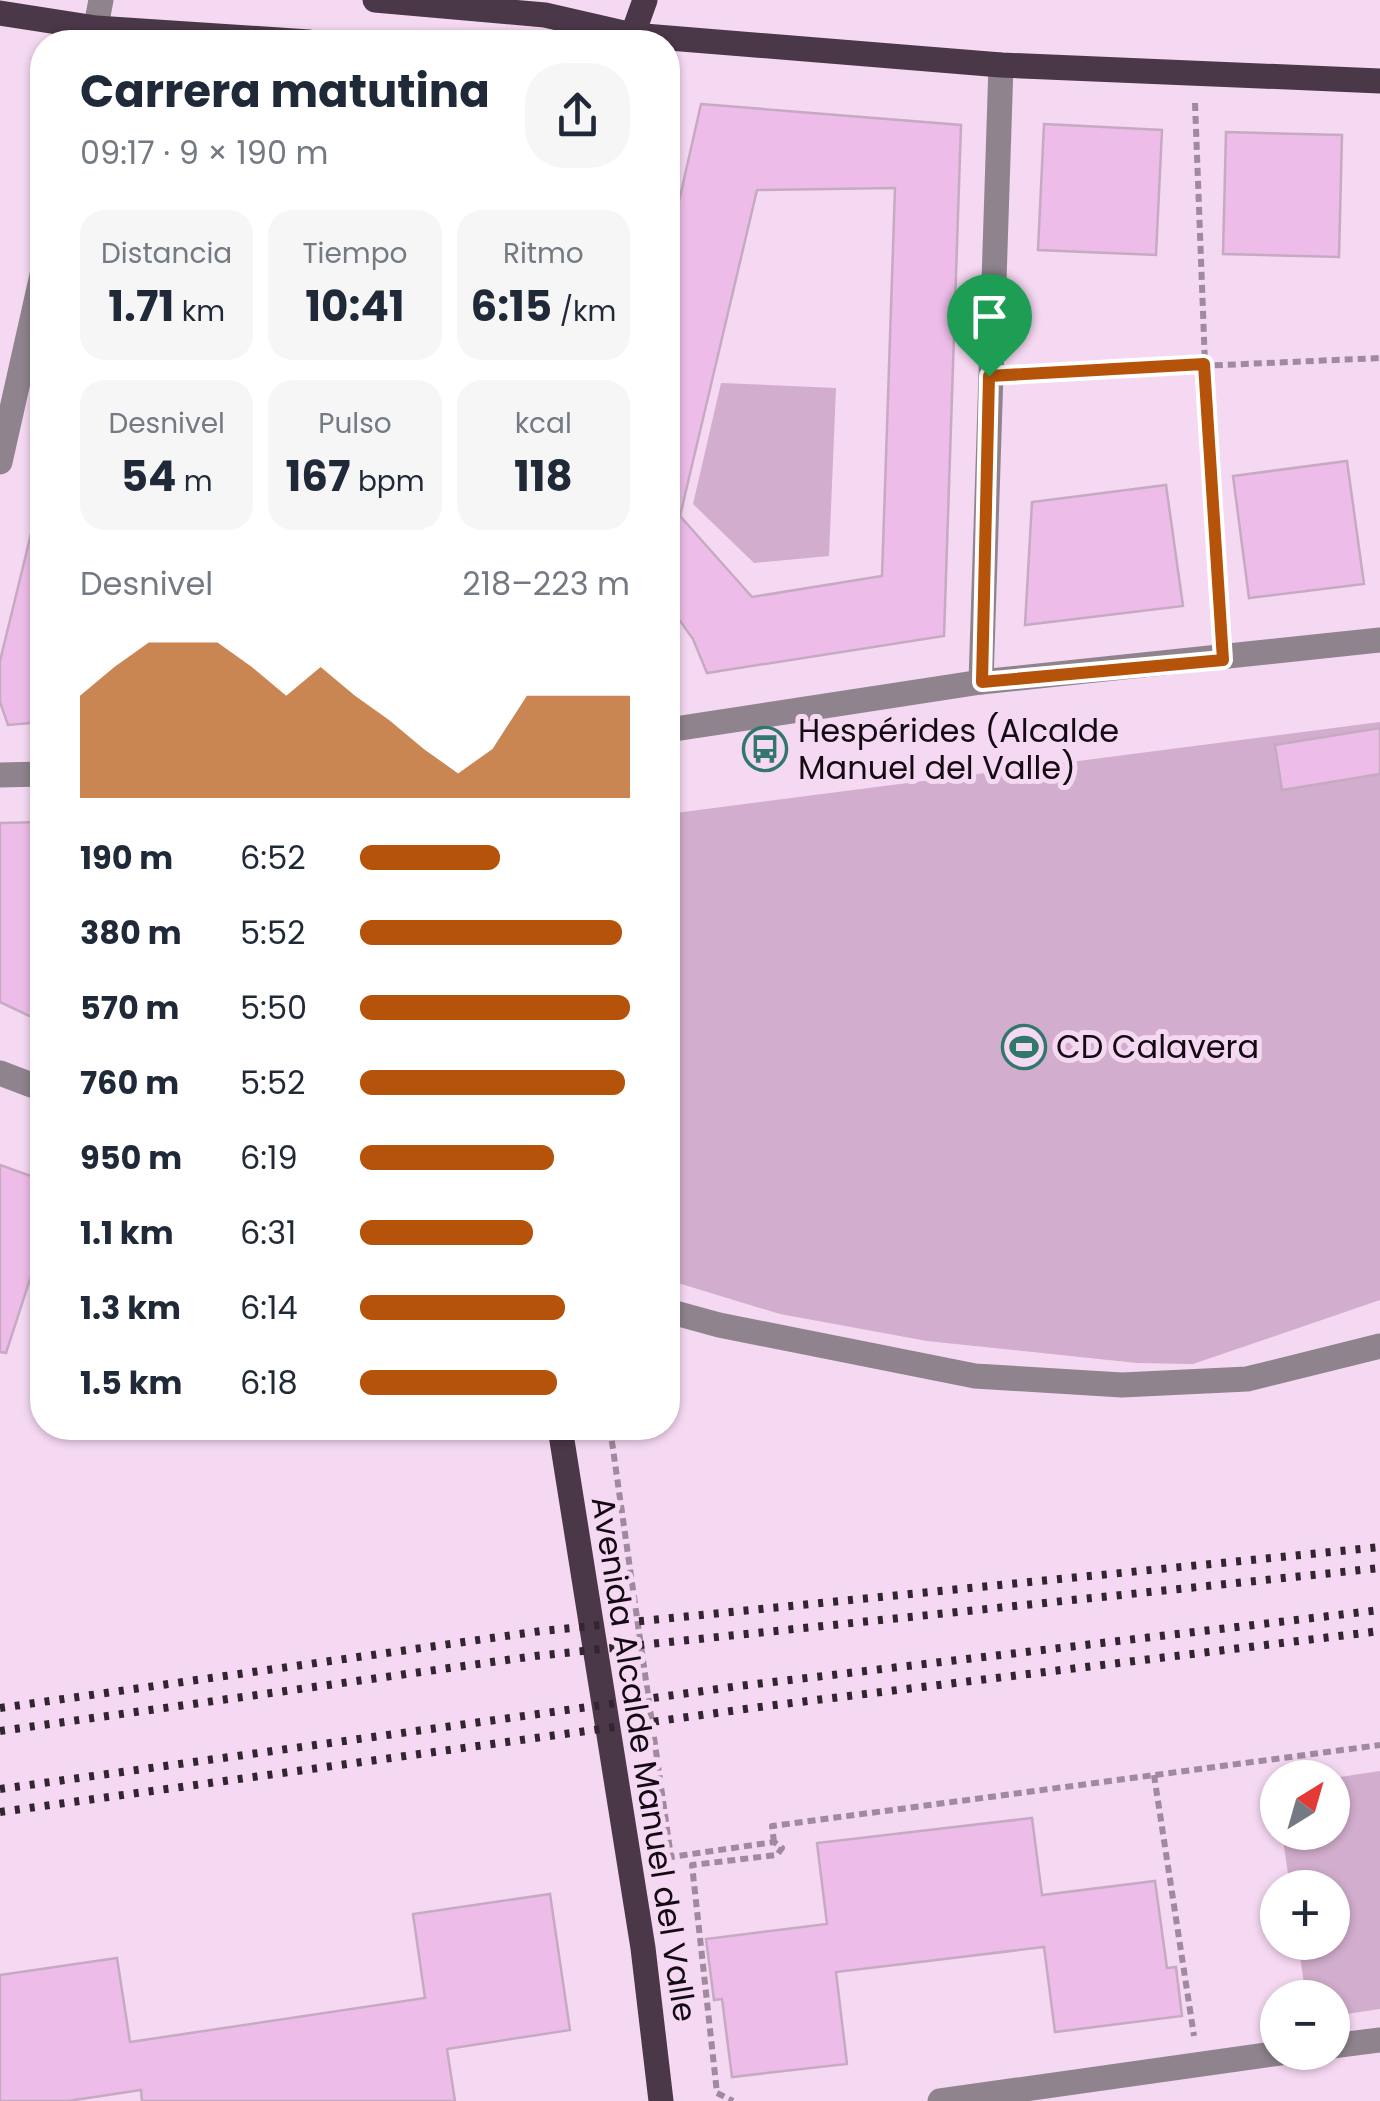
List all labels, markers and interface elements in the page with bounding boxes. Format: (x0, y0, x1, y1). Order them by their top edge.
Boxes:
text: Carrera matutina (80, 60, 490, 123)
button: share (525, 63, 630, 168)
text: 09:17 · 9 × 190 m (80, 130, 328, 175)
text: Distancia (101, 234, 232, 273)
text: Tiempo (302, 234, 408, 273)
text: Ritmo (503, 234, 584, 273)
pin (947, 274, 1032, 377)
text: 1.71 (108, 277, 174, 336)
text: 10:41 (305, 277, 405, 336)
text: 6:15 (470, 277, 552, 336)
icon: arrive (962, 289, 1017, 344)
text: km (174, 292, 225, 331)
text: /km (552, 292, 616, 331)
text: Desnivel (108, 404, 225, 443)
text: Pulso (318, 404, 392, 443)
text: kcal (515, 404, 572, 443)
text: 54 (121, 447, 176, 506)
text: 167 (285, 447, 350, 506)
text: 118 (514, 447, 573, 506)
text: m (176, 462, 213, 501)
text: bpm (350, 462, 425, 501)
text: Desnivel (80, 561, 213, 606)
text: 218–223 m (462, 561, 630, 606)
place label: Hespérides (Alcalde Manuel del Valle) (798, 708, 1119, 790)
bus stop icon: Hespérides (Alcalde Manuel del Valle) (742, 726, 788, 772)
text: 190 m (80, 835, 173, 880)
text: 6:52 (240, 835, 306, 880)
text: 380 m (80, 910, 182, 955)
text: 5:52 (240, 910, 305, 955)
text: 570 m (80, 985, 179, 1030)
text: 5:50 (240, 985, 307, 1030)
sports icon: CD Calavera (1001, 1024, 1047, 1070)
place label: CD Calavera (1056, 1024, 1259, 1069)
text: 760 m (80, 1060, 179, 1105)
text: 5:52 (240, 1060, 305, 1105)
text: 950 m (80, 1135, 182, 1180)
text: 6:19 (240, 1135, 298, 1180)
text: 1.1 km (80, 1210, 174, 1255)
text: 6:31 (240, 1210, 296, 1255)
text: 1.3 km (80, 1285, 181, 1330)
text: 6:14 (240, 1285, 298, 1330)
text: 1.5 km (80, 1360, 182, 1405)
text: 6:18 (240, 1360, 298, 1405)
street label: Avenida Alcalde Manuel del Valle (581, 1493, 708, 2025)
north arrow (1260, 1760, 1350, 1850)
map controls (1260, 1760, 1350, 2070)
button: + (1260, 1870, 1350, 1960)
button: − (1260, 1980, 1350, 2070)

